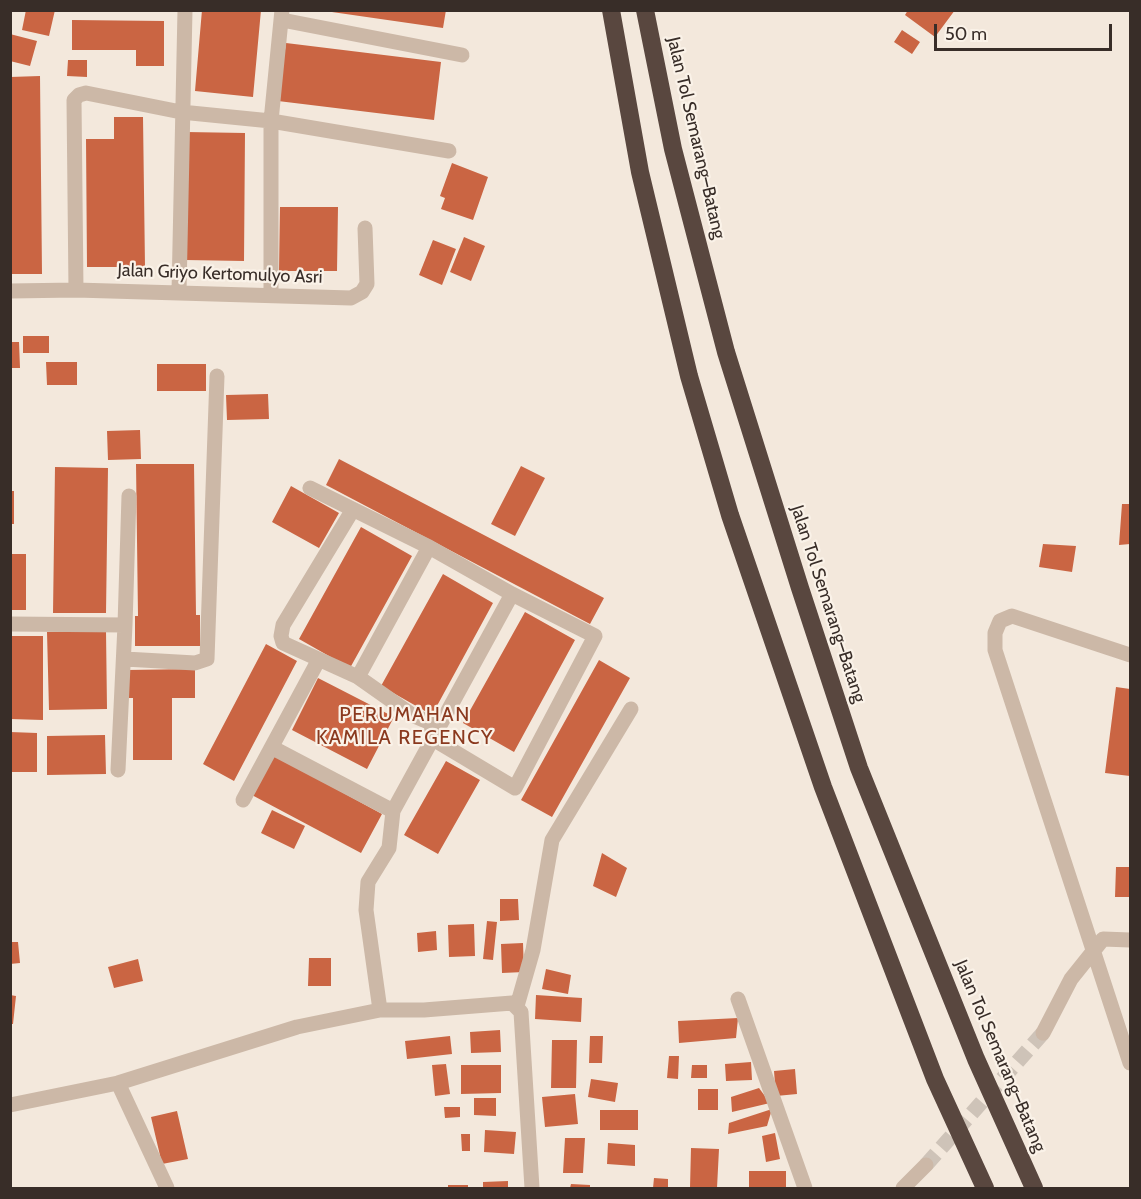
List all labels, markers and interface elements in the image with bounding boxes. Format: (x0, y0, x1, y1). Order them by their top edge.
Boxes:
scale bar (937, 12, 1116, 50)
text: 50 m (945, 23, 987, 45)
street label: Jalan Tol Semarang–Batang (662, 35, 730, 241)
street label: Jalan Griyo Kertomulyo Asri (117, 260, 323, 288)
street label: Jalan Tol Semarang–Batang (786, 502, 870, 706)
district label: PERUMAHAN KAMILA REGENCY (316, 703, 494, 750)
street label: Jalan Tol Semarang–Batang (950, 957, 1050, 1155)

